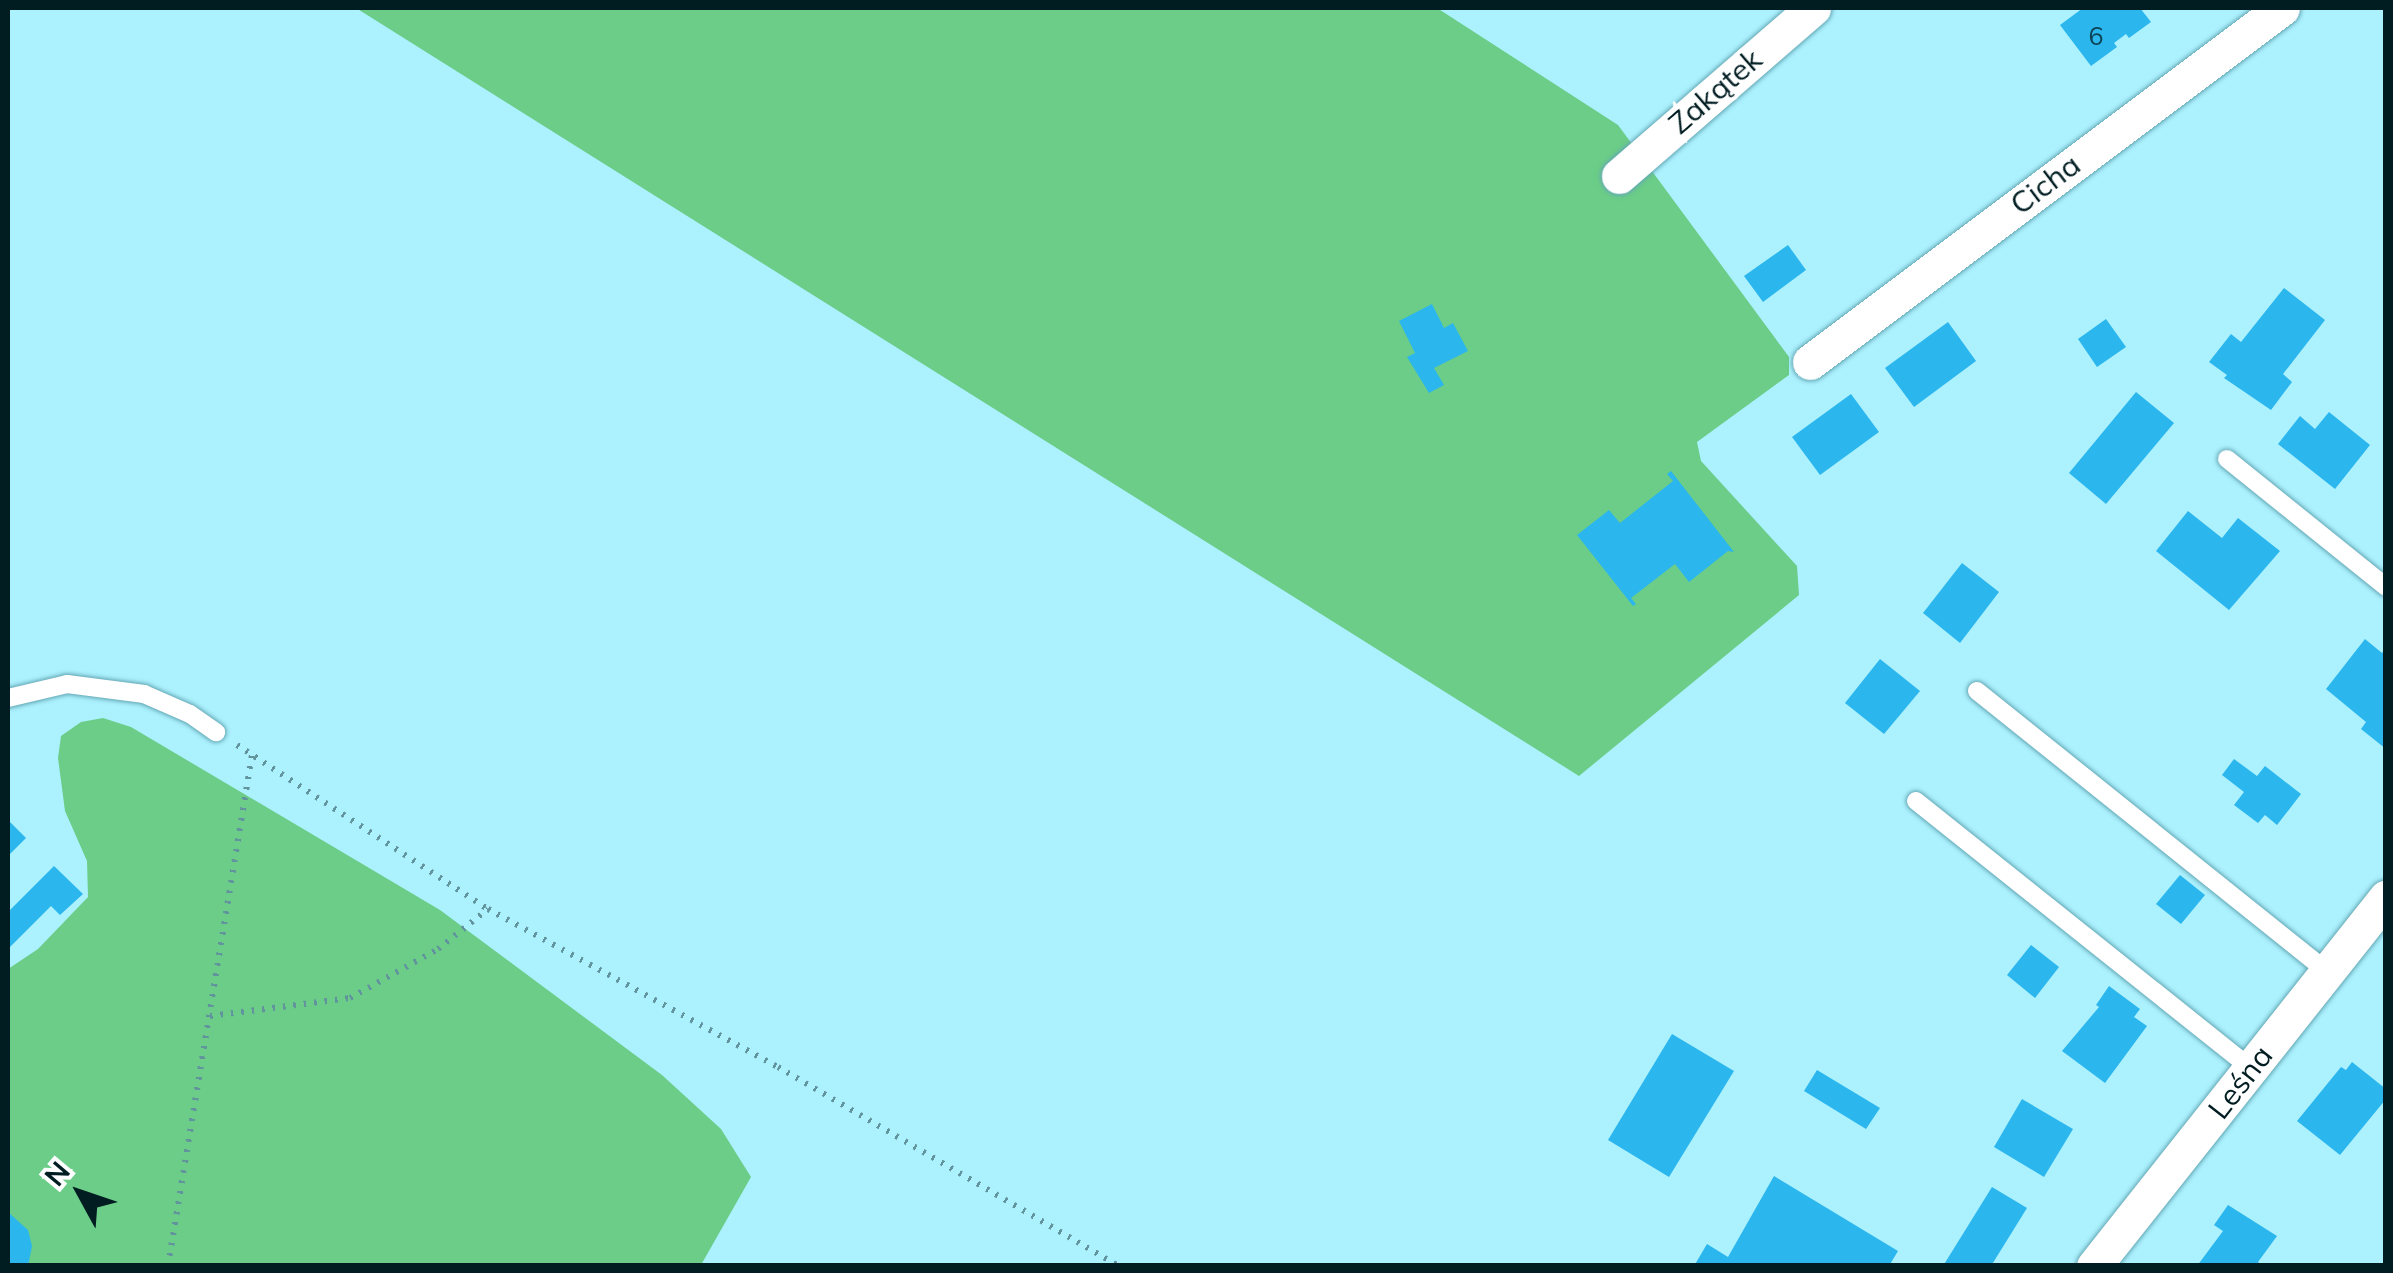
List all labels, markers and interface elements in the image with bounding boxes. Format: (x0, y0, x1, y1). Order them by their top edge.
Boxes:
house number: 6 (2089, 21, 2103, 51)
street label: Zakątek (1661, 41, 1769, 141)
street label: Cicha (2003, 146, 2087, 222)
street label: Leśna (2200, 1038, 2280, 1126)
north arrow (30, 1143, 130, 1243)
text: N (36, 1154, 77, 1193)

